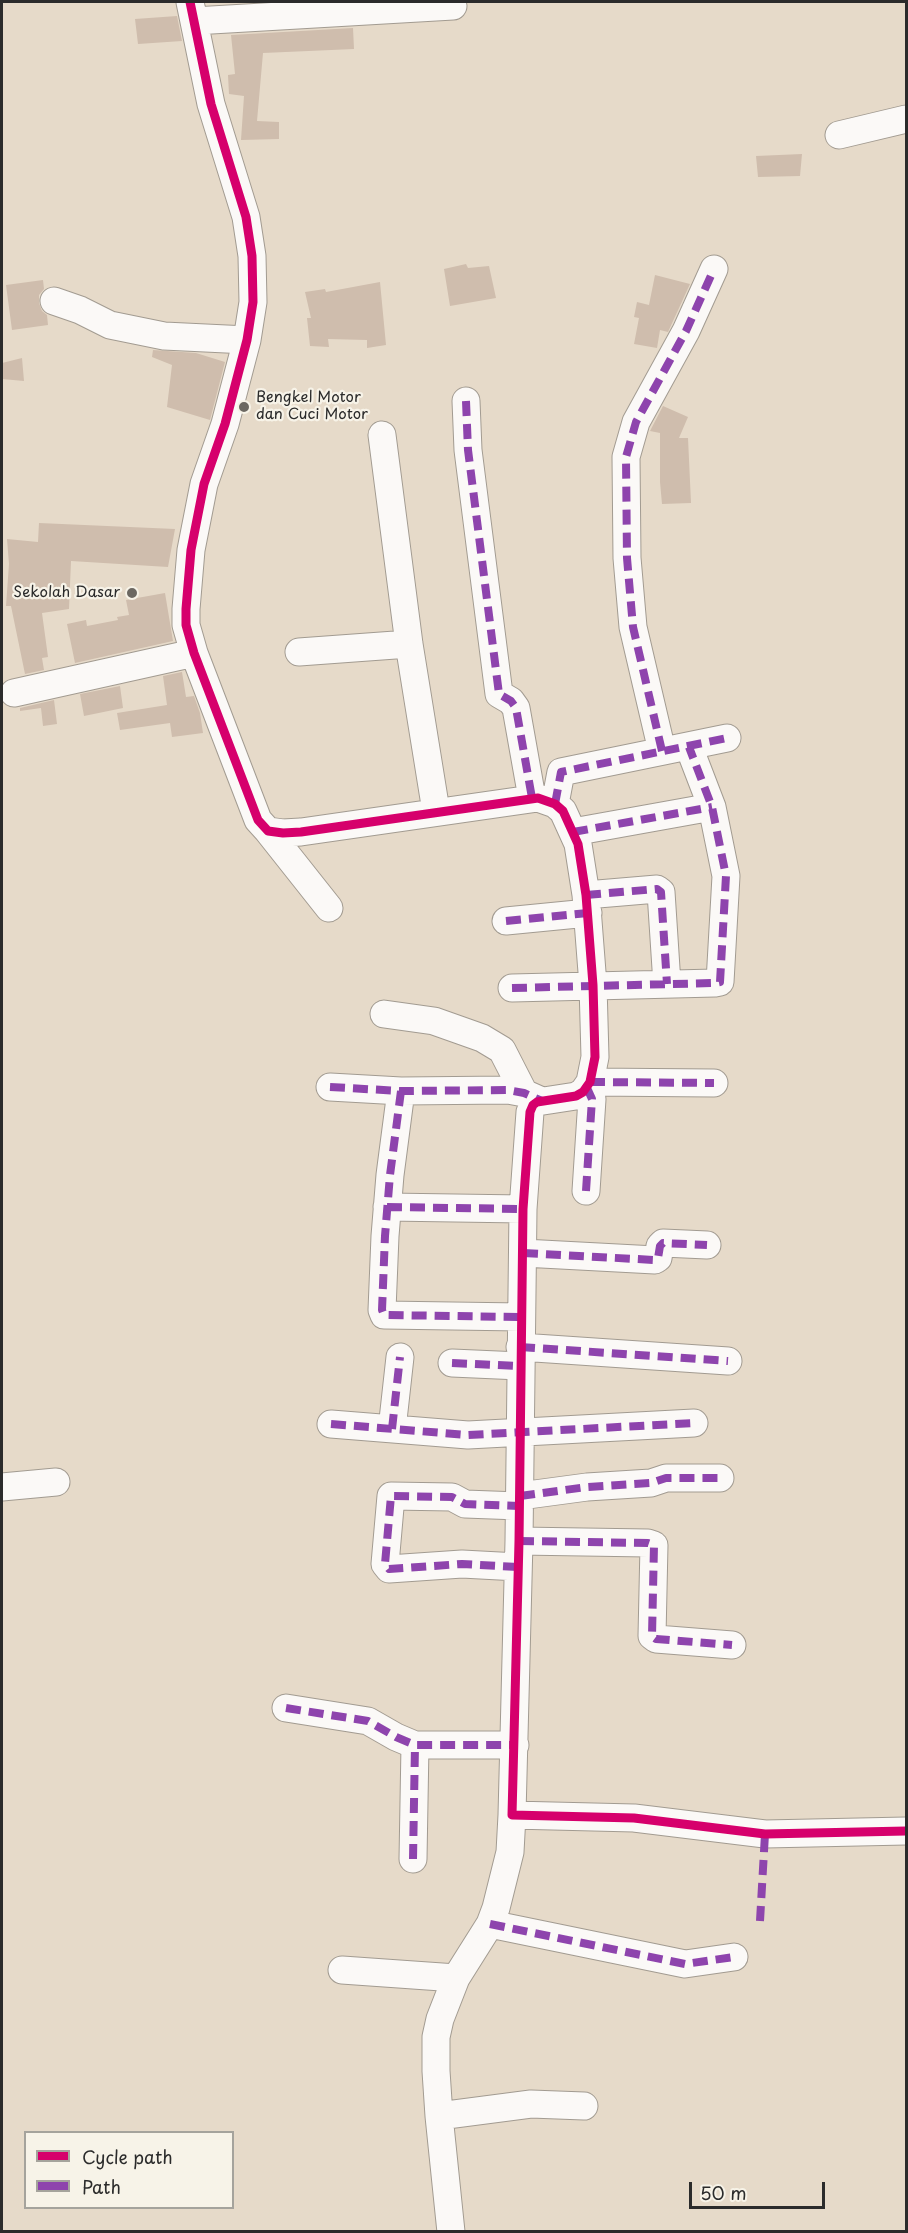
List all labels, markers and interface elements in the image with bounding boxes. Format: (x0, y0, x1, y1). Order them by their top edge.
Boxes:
place label: Bengkel Motor dan Cuci Motor (256, 389, 368, 424)
marker: Bengkel Motor dan Cuci Motor (237, 400, 251, 414)
place label: Sekolah Dasar (13, 584, 120, 602)
marker: Sekolah Dasar (125, 586, 139, 600)
legend (24, 2131, 234, 2209)
text: Cycle path (82, 2143, 173, 2170)
scale bar (692, 2170, 828, 2208)
text: Path (82, 2173, 121, 2200)
text: 50 m (700, 2179, 747, 2206)

